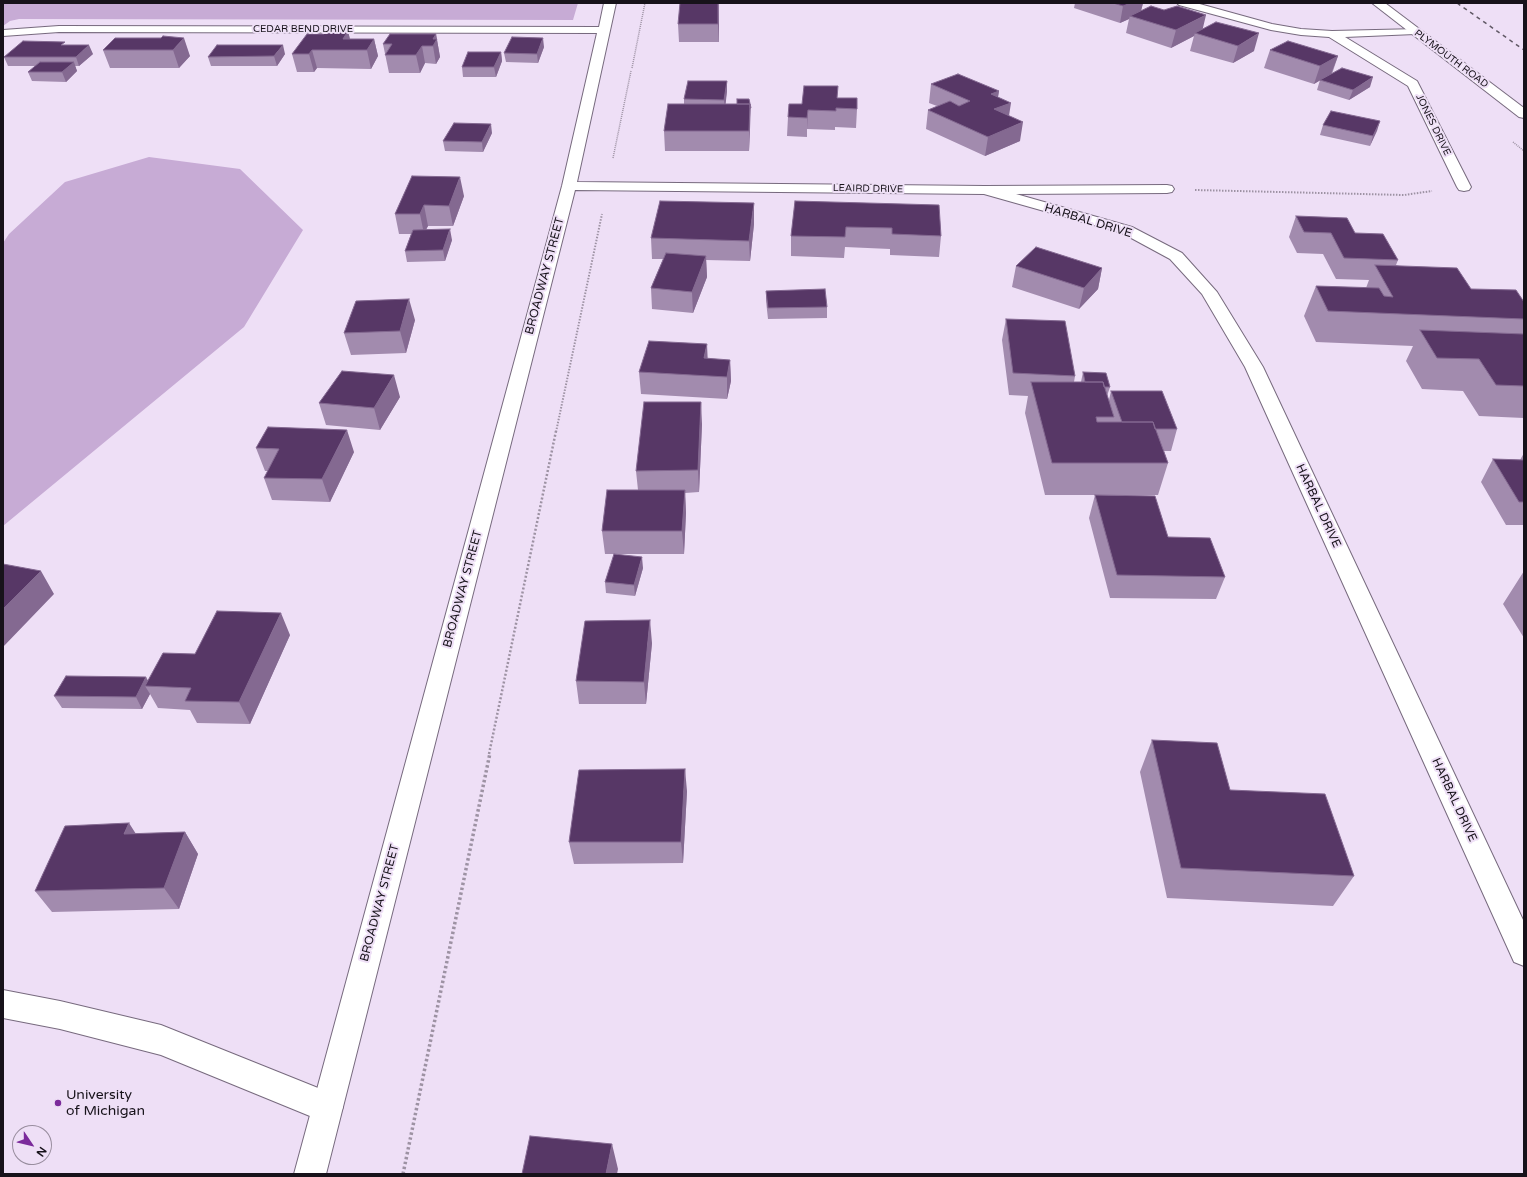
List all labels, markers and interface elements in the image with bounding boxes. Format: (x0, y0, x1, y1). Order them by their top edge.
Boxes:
street label: CEDAR BEND DRIVE (253, 23, 353, 35)
street label: PLYMOUTH ROAD (1412, 27, 1490, 91)
street label: JONES DRIVE (1413, 92, 1453, 158)
street label: LEAIRD DRIVE (833, 182, 903, 196)
street label: HARBAL DRIVE (1042, 201, 1134, 241)
street label: BROADWAY STREET (522, 216, 568, 336)
street label: HARBAL DRIVE (1292, 462, 1344, 550)
street label: BROADWAY STREET (440, 529, 486, 649)
street label: HARBAL DRIVE (1428, 756, 1480, 844)
street label: BROADWAY STREET (357, 843, 403, 963)
place label: University of Michigan (66, 1087, 145, 1120)
marker: University of Michigan (53, 1098, 63, 1108)
north arrow (12, 1125, 52, 1165)
text: N (34, 1144, 49, 1159)

